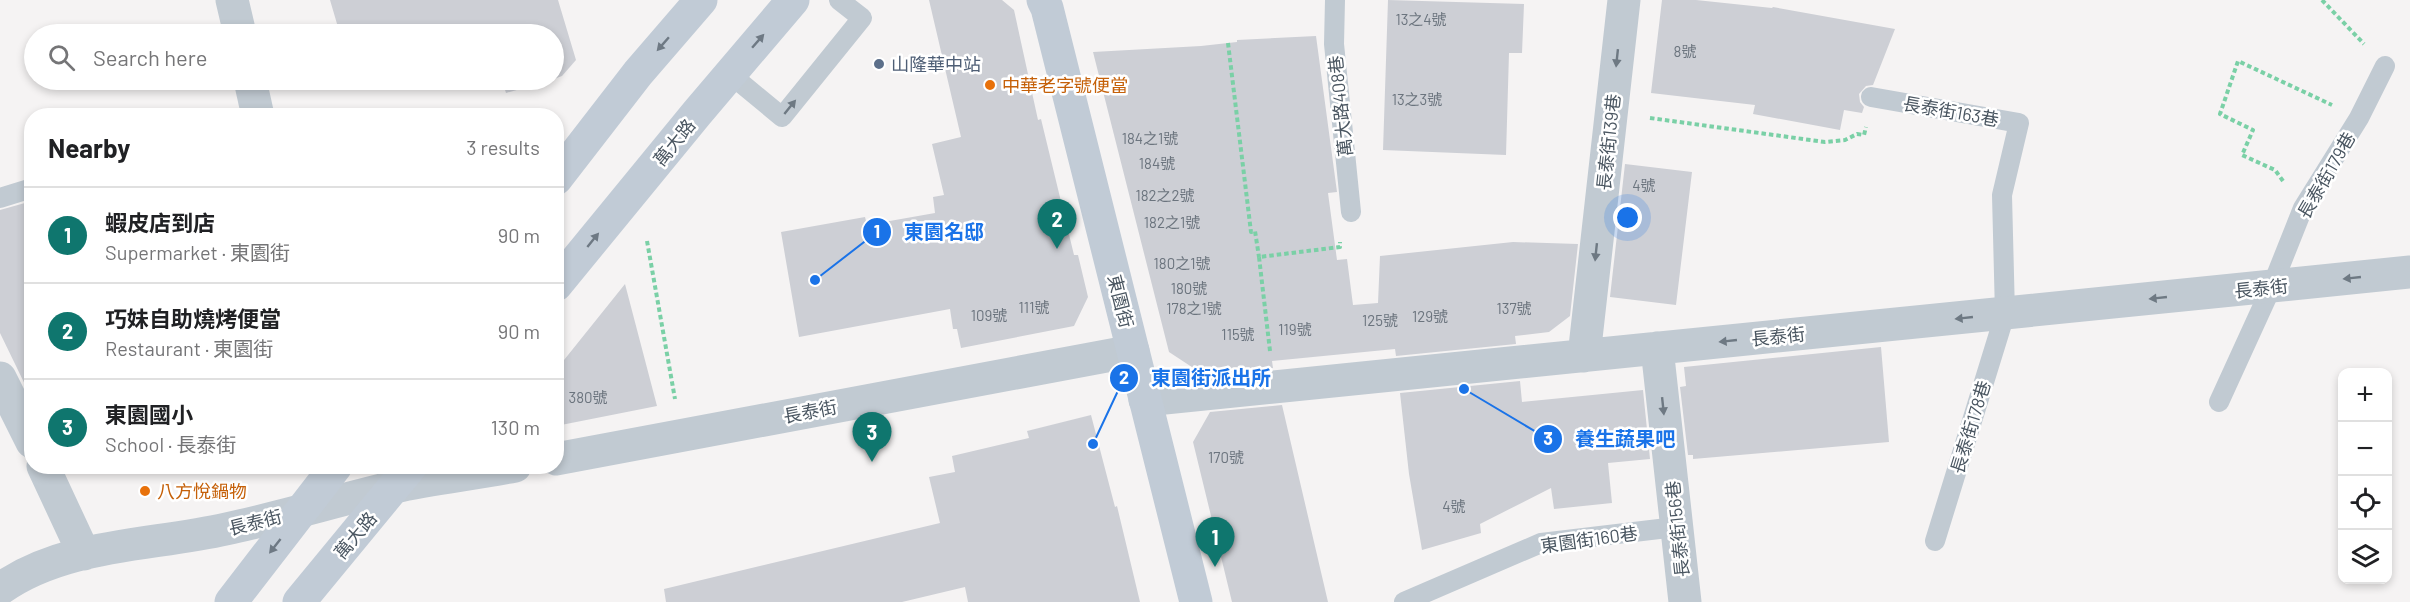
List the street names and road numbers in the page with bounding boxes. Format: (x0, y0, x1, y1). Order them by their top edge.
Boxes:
street label: 萬大路408巷 (1324, 54, 1356, 158)
street label: 長泰街163巷 (1901, 92, 2001, 130)
street label: 長泰街139巷 (1592, 93, 1624, 191)
street label: 萬大路 (648, 114, 700, 170)
street label: 長泰街179巷 (2292, 128, 2360, 222)
street label: 東園街 (1104, 272, 1138, 330)
street label: 長泰街 (2233, 274, 2289, 302)
street label: 長泰街 (1750, 322, 1806, 350)
street label: 長泰街178巷 (1945, 378, 1995, 476)
street label: 長泰街 (781, 395, 839, 427)
street label: 長泰街156巷 (1661, 480, 1693, 578)
street label: 長泰街 (226, 505, 284, 539)
street label: 萬大路 (329, 507, 381, 563)
street label: 東園街160巷 (1539, 521, 1639, 557)

